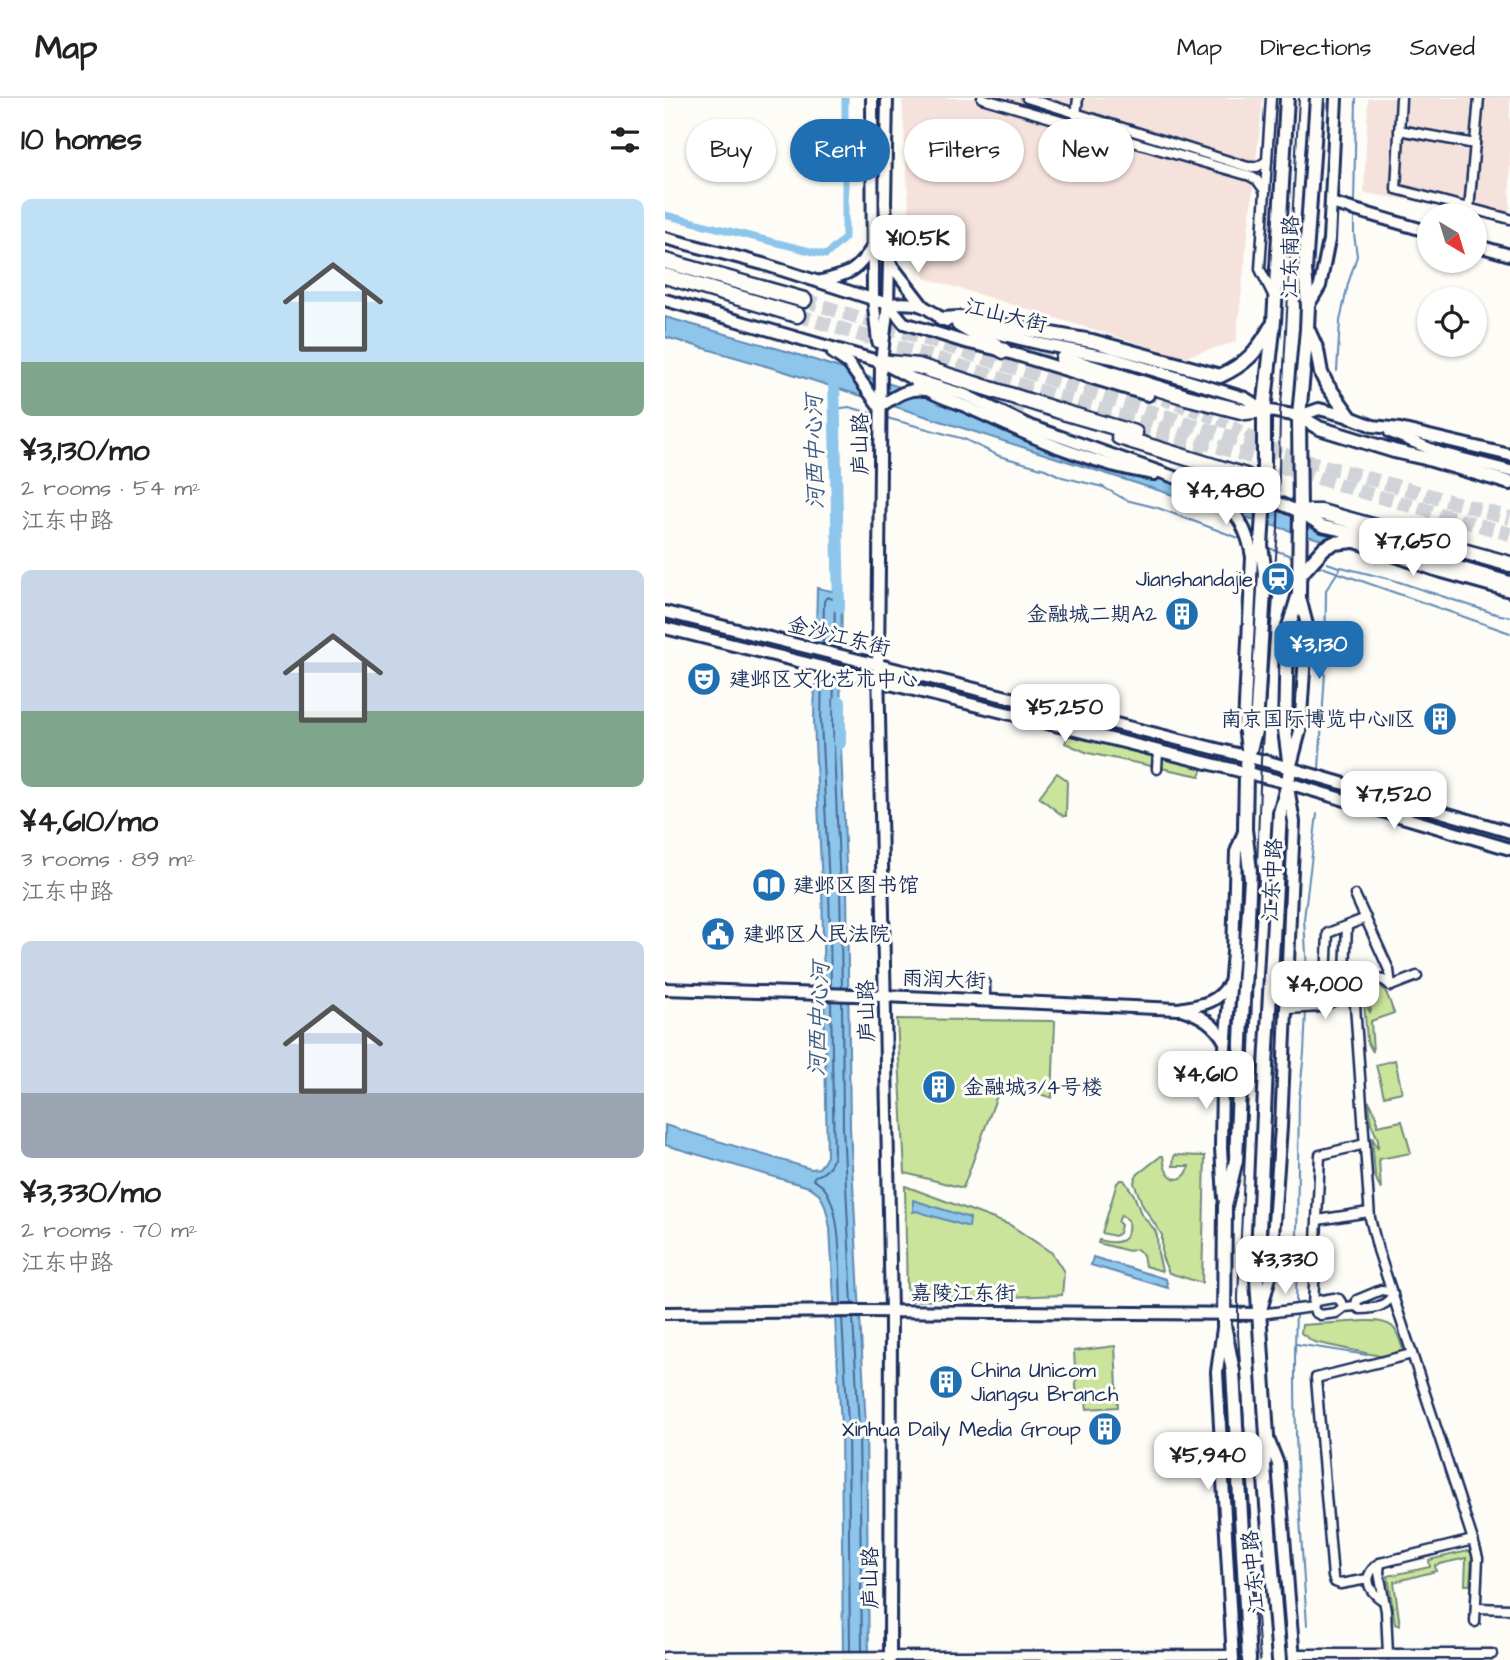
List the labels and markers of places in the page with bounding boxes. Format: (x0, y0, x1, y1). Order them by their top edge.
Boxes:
pin: ¥10.5K (861, 216, 975, 275)
pin: ¥4,480 (1169, 468, 1283, 527)
pin: ¥7,650 (1356, 518, 1470, 578)
station icon: Jianshandajie (1259, 560, 1297, 598)
place label: Jianshandajie (1136, 565, 1253, 594)
building icon: 金融城二期A2 (1163, 595, 1201, 633)
place label: 金融城二期A2 (1027, 600, 1157, 629)
pin: ¥3,130 (1262, 622, 1376, 681)
theatre icon: 建邺区文化艺术中心 (685, 660, 723, 698)
place label: 建邺区文化艺术中心 (729, 665, 918, 694)
pin: ¥5,250 (1008, 684, 1122, 744)
building icon: 南京国际博览中心11区 (1421, 700, 1459, 738)
place label: 南京国际博览中心11区 (1221, 705, 1415, 734)
pin: ¥7,520 (1337, 772, 1451, 831)
library icon: 建邺区图书馆 (750, 866, 788, 904)
place label: 建邺区图书馆 (793, 871, 919, 900)
public building icon: 建邺区人民法院 (699, 915, 737, 953)
place label: 建邺区人民法院 (743, 920, 890, 949)
pin: ¥4,000 (1268, 962, 1382, 1021)
pin: ¥4,610 (1149, 1052, 1263, 1111)
building icon: 金融城3/4号楼 (920, 1068, 958, 1106)
place label: 金融城3/4号楼 (963, 1073, 1103, 1102)
pin: ¥3,330 (1228, 1236, 1342, 1296)
place label: China Unicom Jiangsu Branch (971, 1356, 1119, 1411)
building icon: China Unicom Jiangsu Branch (927, 1363, 965, 1401)
building icon: Xinhua Daily Media Group (1086, 1410, 1124, 1448)
place label: Xinhua Daily Media Group (842, 1415, 1081, 1446)
pin: ¥5,940 (1151, 1432, 1265, 1492)

